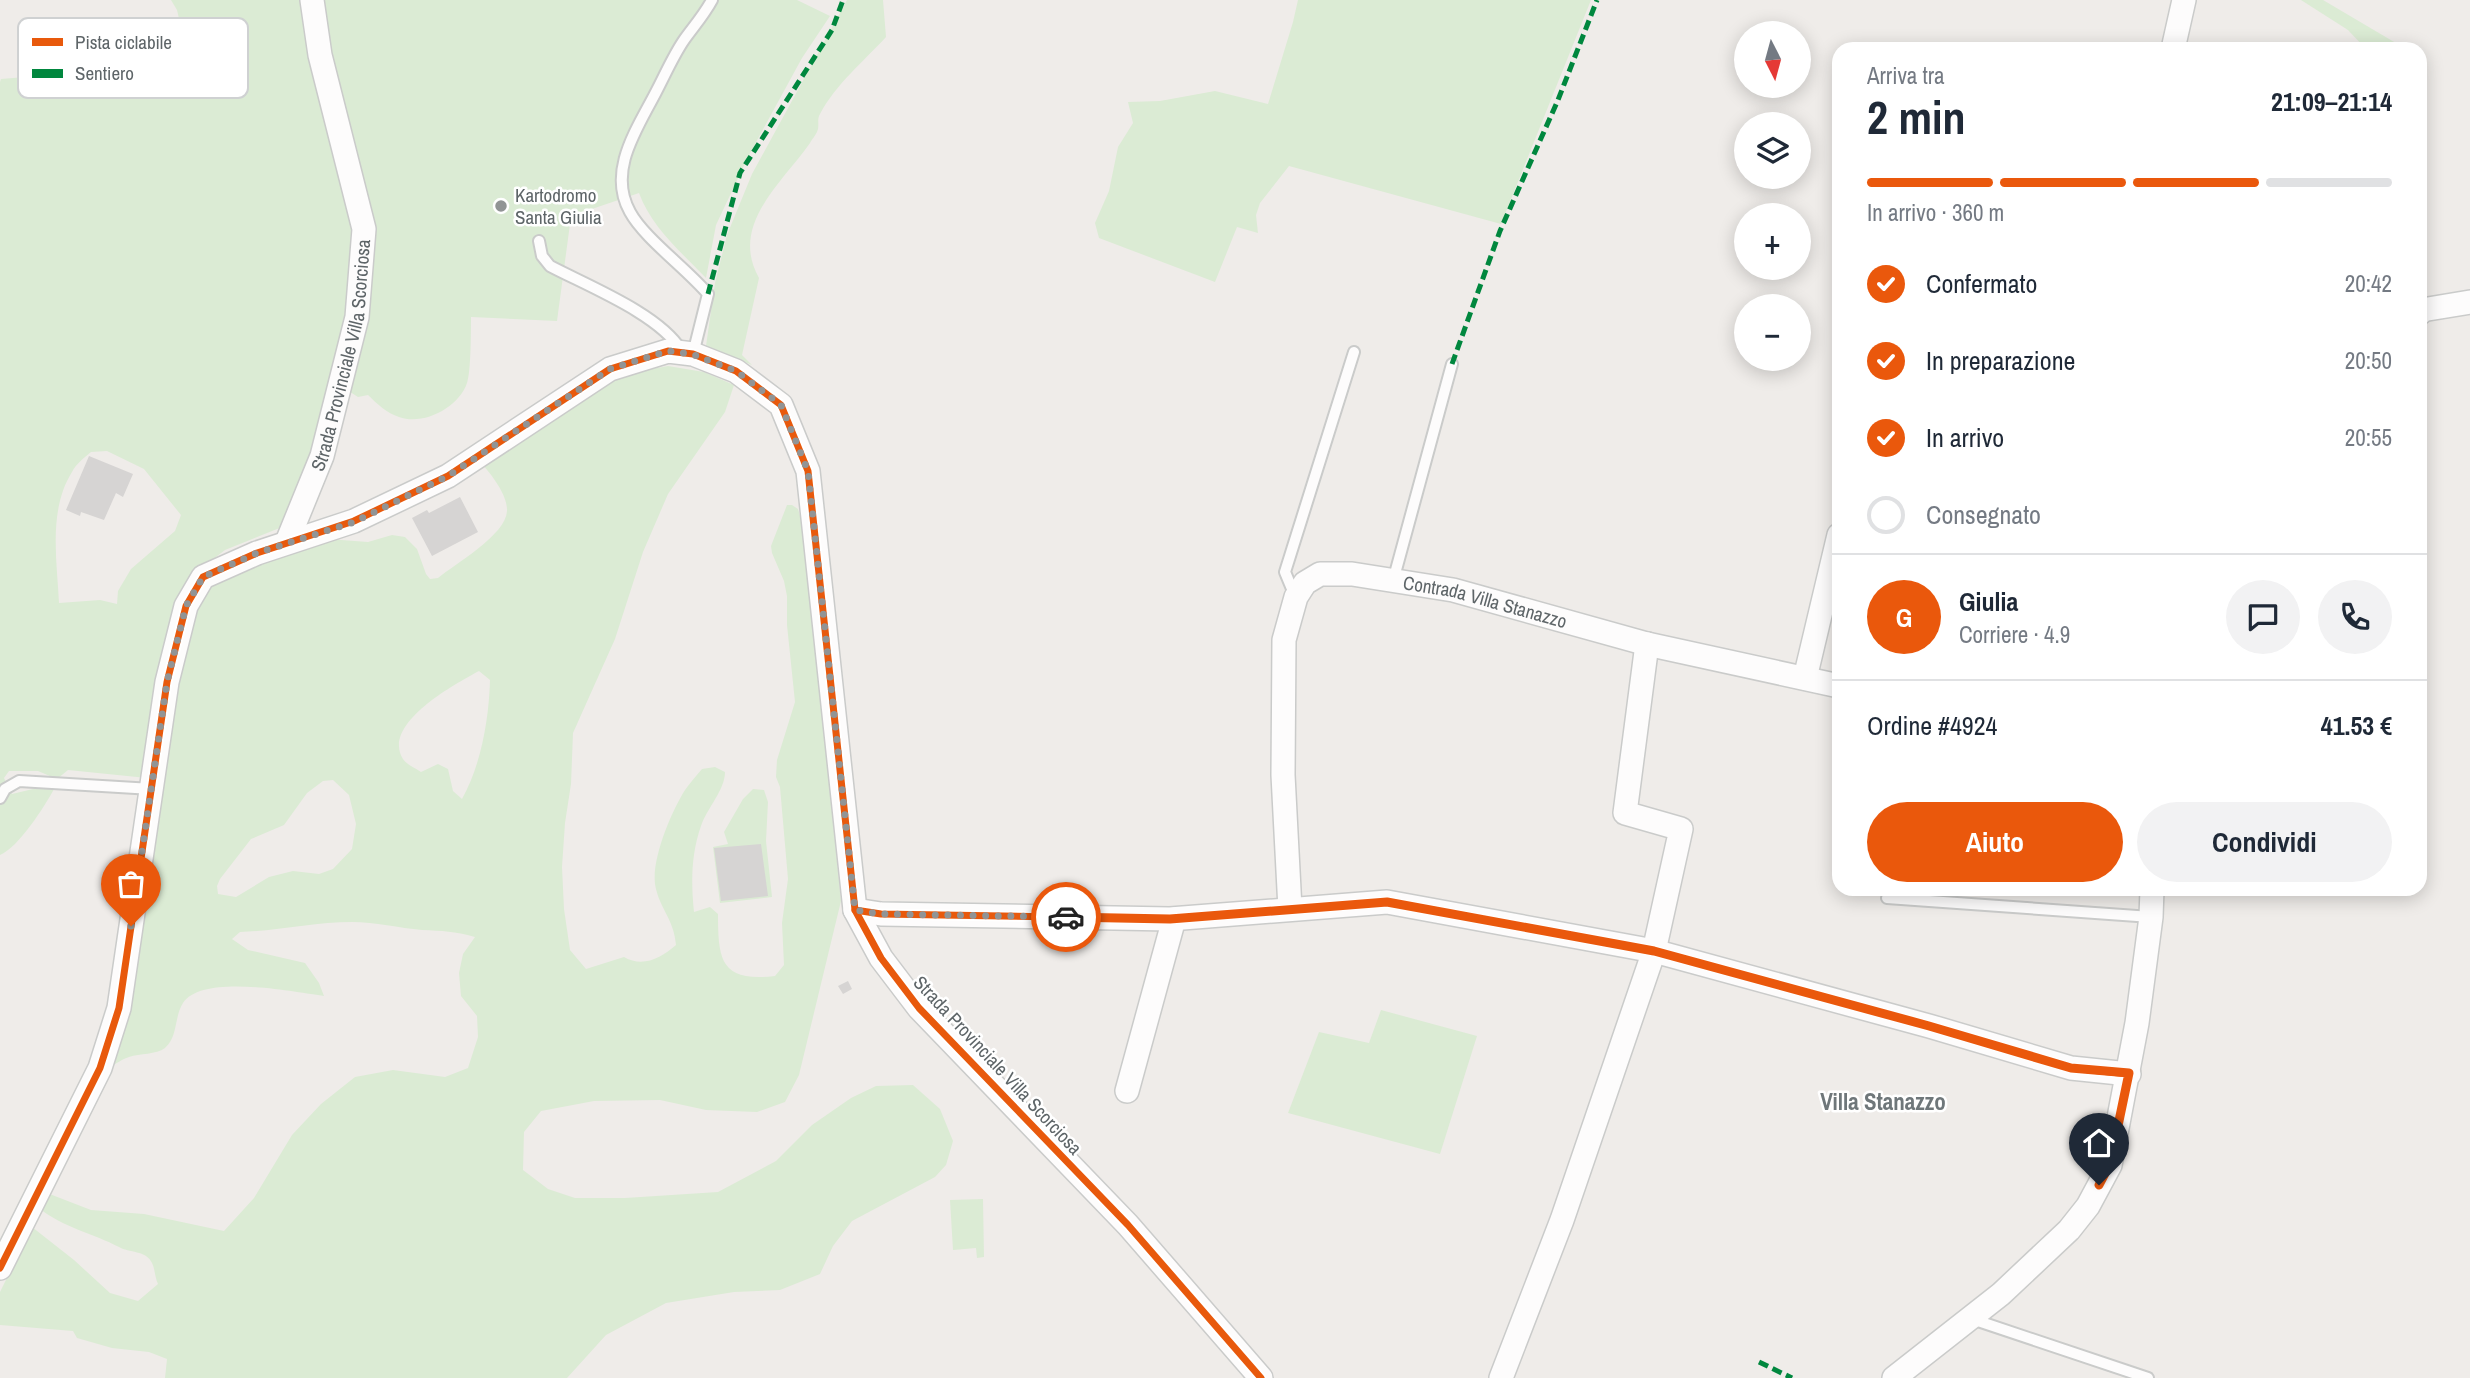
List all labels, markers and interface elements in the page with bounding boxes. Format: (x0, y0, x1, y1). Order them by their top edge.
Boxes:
legend (18, 18, 248, 98)
north arrow (1734, 21, 1811, 98)
map controls (1734, 21, 1811, 371)
text: Pista ciclabile (75, 29, 172, 55)
text: Sentiero (75, 60, 134, 86)
text: Arriva tra (1867, 60, 1945, 91)
text: 21:09–21:14 (2271, 84, 2392, 119)
text: 2 min (1867, 86, 1966, 148)
button: layers (1734, 112, 1811, 189)
place label: Kartodromo Santa Giulia (515, 182, 602, 230)
text: In arrivo · 360 m (1867, 197, 2004, 228)
marker: Kartodromo Santa Giulia (493, 198, 509, 214)
button: + (1734, 203, 1811, 280)
street label: Strada Provinciale Villa Scorciosa (304, 238, 376, 475)
icon: check (1867, 265, 1905, 303)
text: Confermato (1926, 266, 2037, 301)
text: 20:42 (2345, 268, 2392, 299)
button: − (1734, 294, 1811, 371)
icon: check (1867, 342, 1905, 380)
text: In preparazione (1926, 343, 2075, 378)
text: 20:50 (2345, 345, 2392, 376)
icon: check (1867, 419, 1905, 457)
text: In arrivo (1926, 420, 2004, 455)
text: 20:55 (2345, 422, 2392, 453)
text: Consegnato (1926, 497, 2041, 532)
street label: Contrada Villa Stanazzo (1401, 569, 1570, 634)
button: chat (2226, 580, 2300, 654)
button: phone (2318, 580, 2392, 654)
text: Giulia (1959, 584, 2018, 619)
text: G (1896, 600, 1912, 635)
text: Corriere · 4.9 (1959, 619, 2070, 650)
text: Ordine #4924 (1867, 708, 1997, 743)
text: 41.53 € (2321, 708, 2392, 743)
button: Aiuto (1867, 802, 2123, 882)
button: Condividi (2137, 802, 2392, 882)
pin (101, 854, 161, 926)
icon: bag (112, 865, 150, 903)
courier (1031, 882, 1101, 952)
icon: car (1047, 898, 1085, 936)
street label: Strada Provinciale Villa Scorciosa (908, 970, 1088, 1160)
district label: Villa Stanazzo (1820, 1086, 1946, 1117)
pin (2069, 1113, 2129, 1185)
icon: home (2080, 1124, 2118, 1162)

